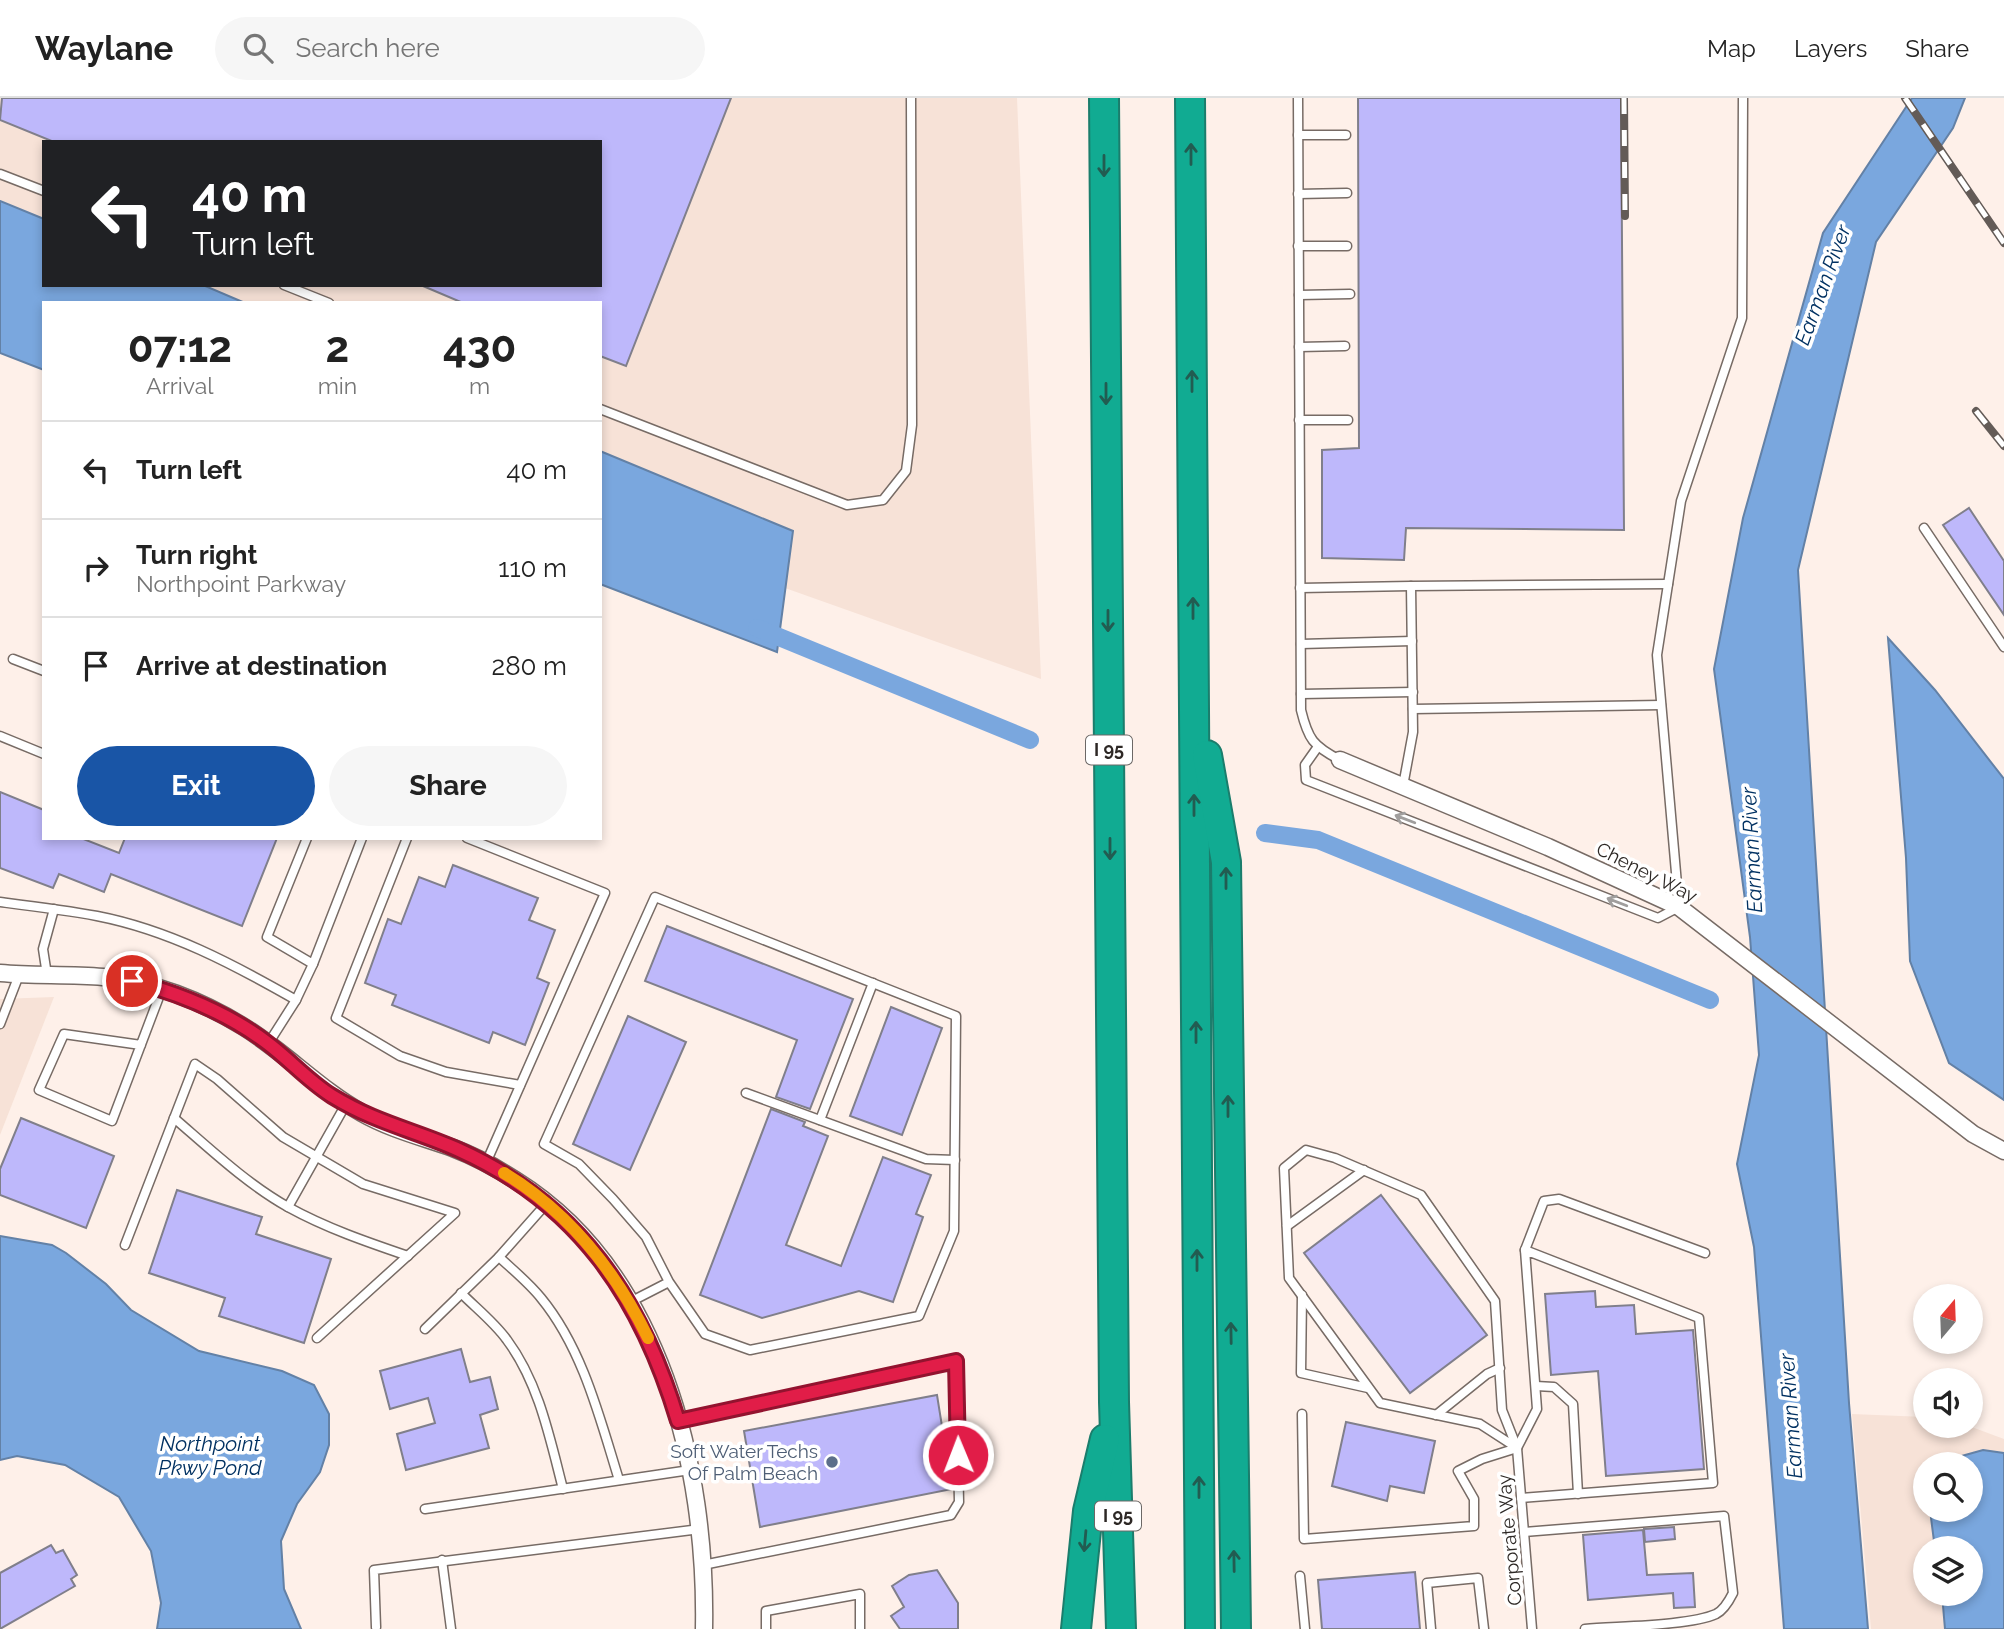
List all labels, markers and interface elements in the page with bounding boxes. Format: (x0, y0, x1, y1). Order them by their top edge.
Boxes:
search box (215, 17, 705, 80)
text: Waylane (35, 29, 173, 68)
icon: search (239, 29, 277, 67)
text: Search here (295, 33, 440, 63)
text: Map (1707, 34, 1756, 63)
text: Layers (1794, 34, 1867, 63)
text: Share (1905, 34, 1969, 63)
one-way arrow (1184, 142, 1198, 165)
one-way arrow (1097, 154, 1111, 177)
text: 40 m (192, 166, 307, 223)
icon: left (77, 168, 168, 259)
water label: Earman River (1789, 221, 1856, 348)
text: Turn left (192, 225, 314, 262)
text: 07:12 (128, 323, 232, 372)
text: 2 (326, 323, 349, 372)
text: 430 (443, 323, 516, 372)
one-way arrow (1185, 370, 1199, 393)
text: Arrival (146, 372, 214, 399)
text: min (318, 372, 357, 399)
text: m (469, 372, 490, 399)
one-way arrow (1099, 382, 1113, 405)
icon: left (77, 451, 115, 489)
text: Turn left (136, 455, 242, 485)
text: 40 m (506, 455, 567, 485)
text: Turn right (136, 540, 257, 570)
icon: right (77, 549, 115, 587)
text: 110 m (498, 553, 567, 583)
text: Northpoint Parkway (136, 570, 346, 597)
one-way arrow (1186, 597, 1200, 620)
one-way arrow (1101, 609, 1115, 632)
icon: arrive (77, 647, 115, 685)
text: Arrive at destination (136, 651, 387, 681)
text: 280 m (492, 651, 567, 681)
road number: I 95 (1086, 736, 1132, 764)
button: Exit (77, 746, 315, 826)
button: Share (329, 746, 567, 826)
water label: Earman River (1736, 786, 1767, 913)
one-way arrow (1187, 794, 1201, 817)
one-way arrow (1394, 812, 1416, 825)
one-way arrow (1103, 837, 1117, 860)
street label: Cheney Way (1593, 837, 1701, 907)
one-way arrow (1219, 867, 1233, 890)
one-way arrow (1606, 895, 1628, 908)
pin (102, 951, 162, 1011)
icon: arrive (113, 962, 151, 1000)
one-way arrow (1189, 1021, 1203, 1044)
one-way arrow (1221, 1095, 1235, 1118)
one-way arrow (1190, 1249, 1204, 1272)
north arrow (1913, 1284, 1983, 1354)
map controls (1913, 1284, 1983, 1606)
one-way arrow (1224, 1322, 1237, 1345)
water label: Earman River (1774, 1352, 1807, 1480)
button: sound (1913, 1368, 1983, 1438)
position arrow (921, 1418, 995, 1492)
water label: Northpoint Pkwy Pond (158, 1431, 262, 1480)
place label: Soft Water Techs Of Palm Beach (670, 1440, 818, 1484)
button: search (1913, 1452, 1983, 1522)
marker: Soft Water Techs Of Palm Beach (824, 1454, 840, 1470)
street label: Corporate Way (1492, 1473, 1526, 1607)
one-way arrow (1192, 1476, 1206, 1499)
road number: I 95 (1095, 1502, 1141, 1531)
one-way arrow (1078, 1529, 1091, 1551)
button: layers (1913, 1536, 1983, 1606)
one-way arrow (1228, 1550, 1241, 1573)

